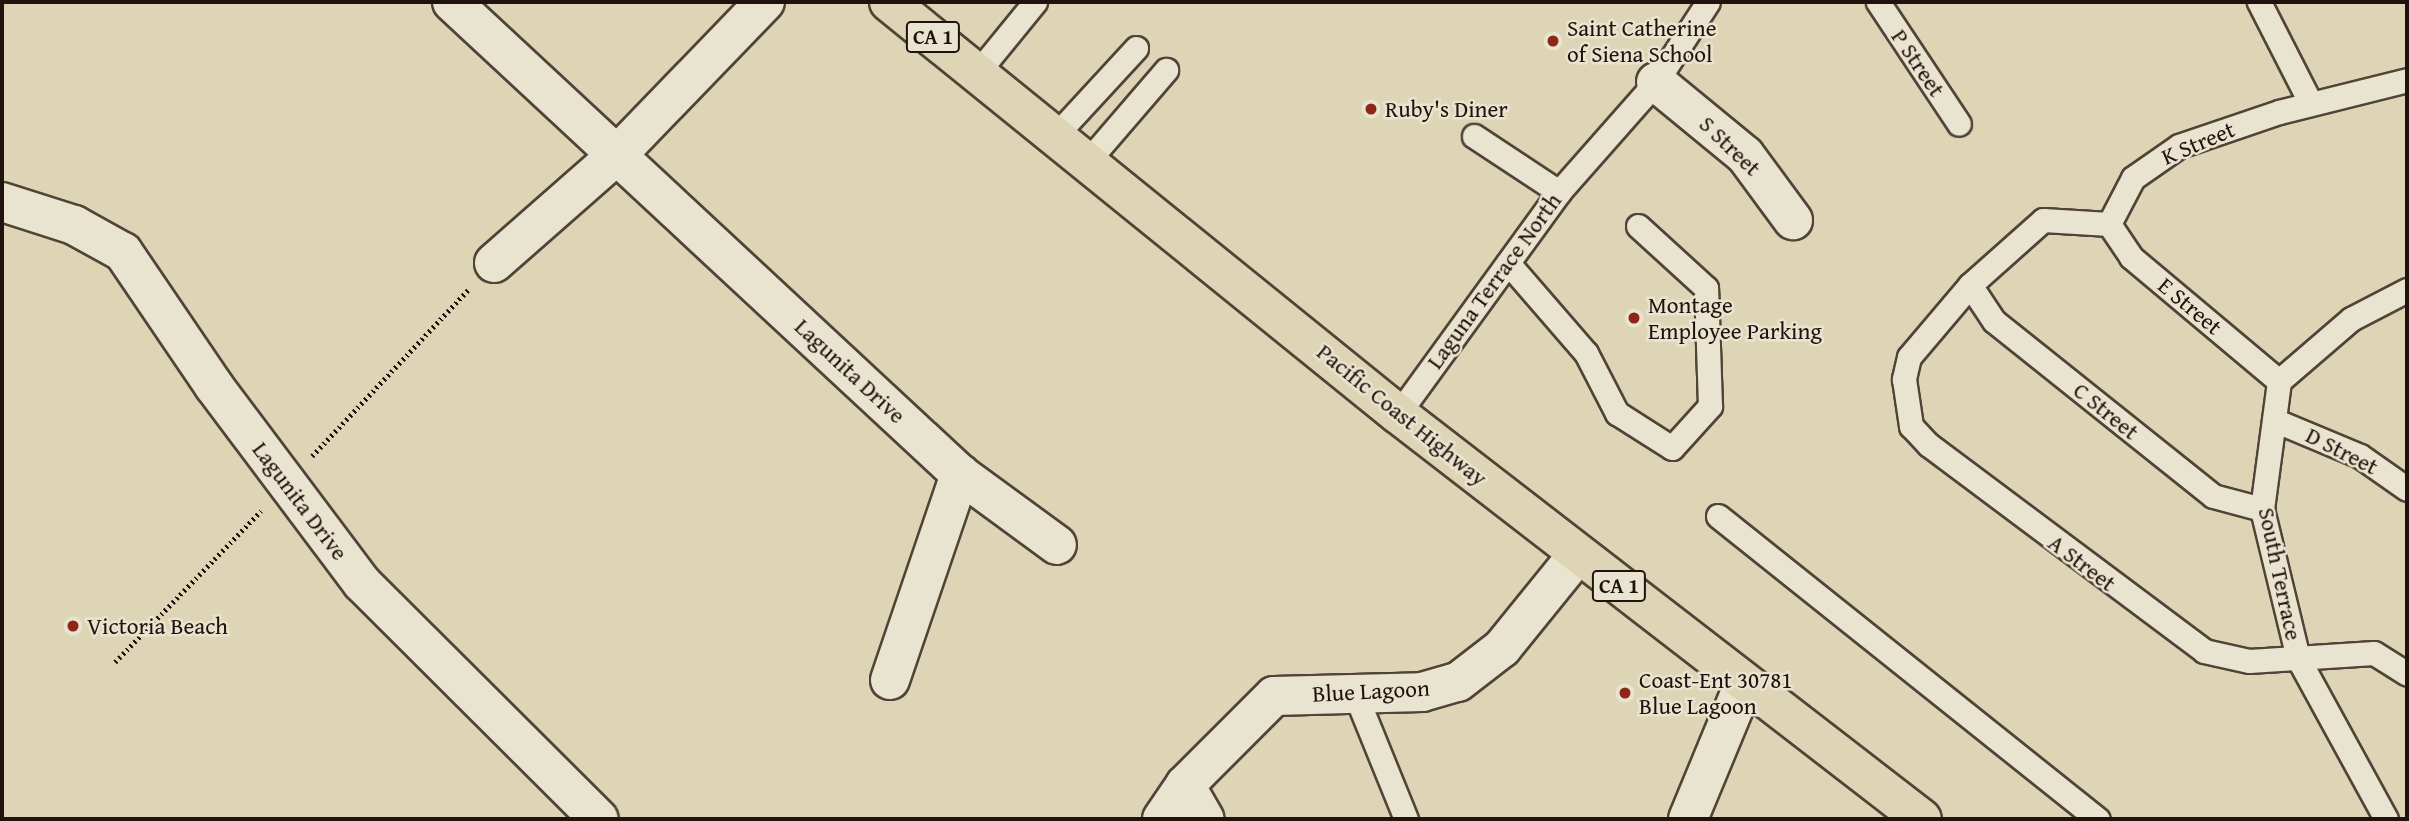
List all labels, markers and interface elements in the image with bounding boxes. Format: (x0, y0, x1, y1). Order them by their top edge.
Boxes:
place label: Saint Catherine of Siena School (1567, 14, 1716, 68)
road number: CA 1 (905, 20, 961, 54)
street label: P Street (1885, 24, 1951, 102)
marker: Saint Catherine of Siena School (1545, 33, 1561, 49)
place label: Ruby's Diner (1385, 95, 1508, 123)
marker: Ruby's Diner (1363, 101, 1379, 117)
street label: S Street (1694, 110, 1766, 182)
street label: K Street (2157, 115, 2239, 171)
street label: Laguna Terrace North (1421, 188, 1567, 374)
street label: E Street (2152, 271, 2228, 341)
place label: Montage Employee Parking (1648, 291, 1822, 345)
marker: Montage Employee Parking (1626, 310, 1642, 326)
street label: Lagunita Drive (789, 313, 911, 429)
street label: Pacific Coast Highway (1311, 338, 1493, 492)
street label: C Street (2068, 376, 2144, 446)
street label: D Street (2301, 421, 2383, 481)
street label: Lagunita Drive (247, 436, 353, 566)
street label: South Terrace (2252, 505, 2308, 643)
street label: A Street (2043, 529, 2121, 597)
road number: CA 1 (1591, 568, 1647, 604)
place label: Victoria Beach (87, 612, 228, 640)
marker: Victoria Beach (65, 618, 81, 634)
place label: Coast-Ent 30781 Blue Lagoon (1639, 666, 1792, 720)
street label: Blue Lagoon (1312, 674, 1430, 708)
marker: Coast-Ent 30781 Blue Lagoon (1617, 685, 1633, 701)

